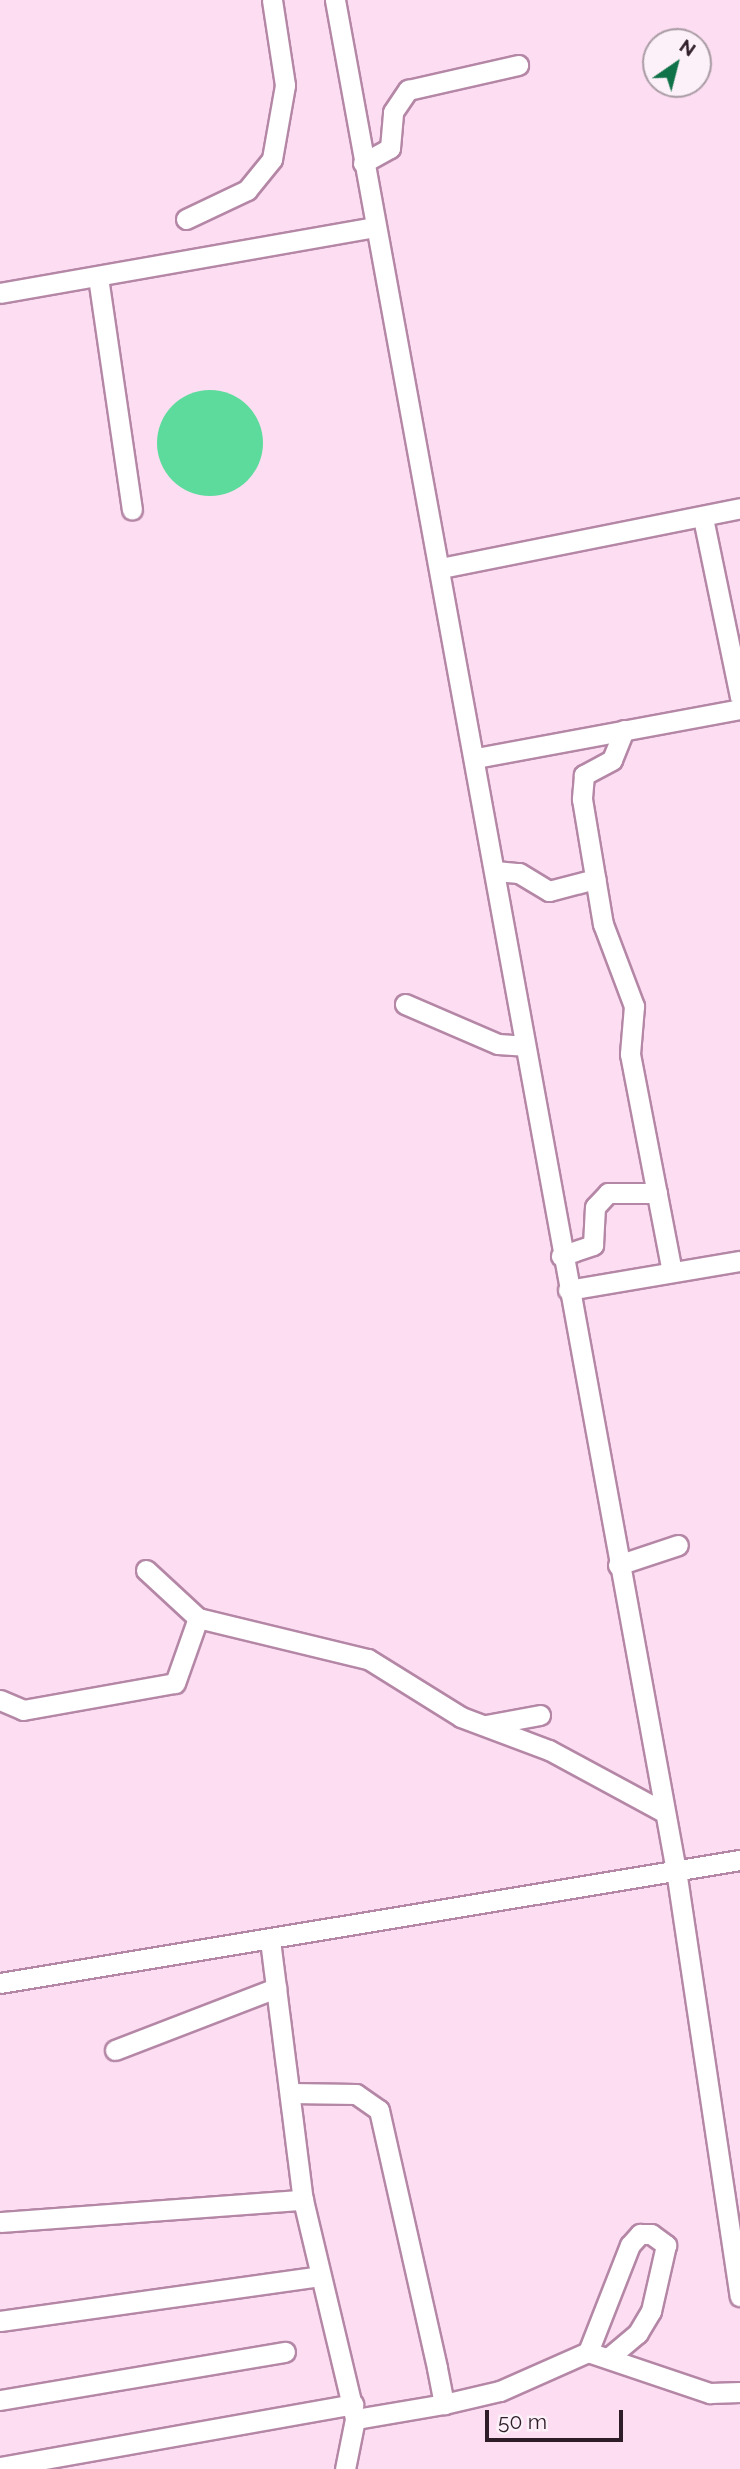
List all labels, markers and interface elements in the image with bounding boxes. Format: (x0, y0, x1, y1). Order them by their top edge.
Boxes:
north arrow (642, 28, 712, 98)
text: N (676, 34, 700, 61)
scale bar (488, 2396, 626, 2440)
text: 50 m (498, 2409, 547, 2434)

